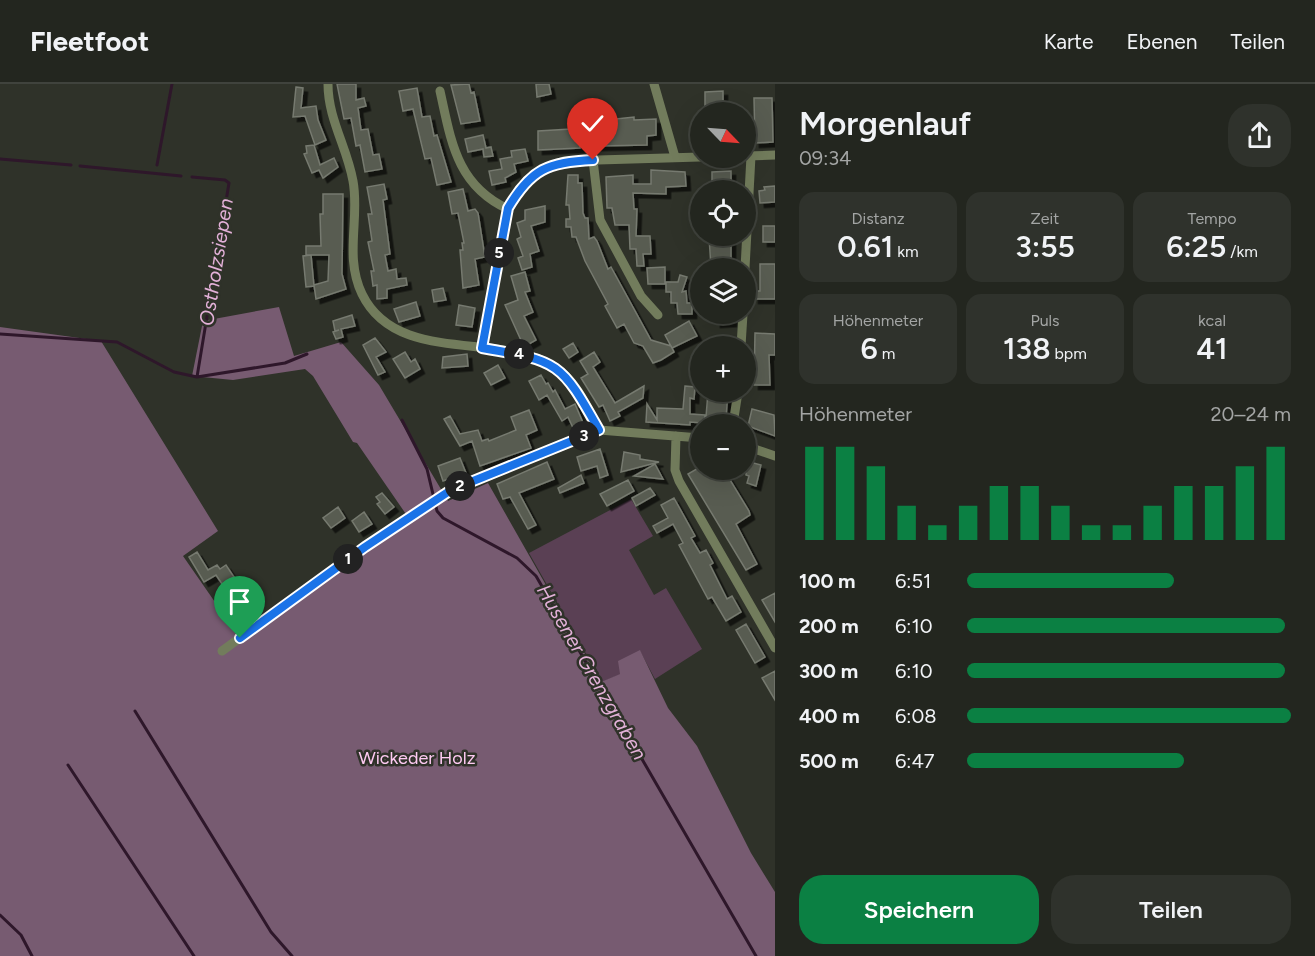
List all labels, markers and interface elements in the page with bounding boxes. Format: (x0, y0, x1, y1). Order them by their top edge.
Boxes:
text: Fleetfoot (30, 24, 149, 58)
text: Karte (1044, 29, 1093, 54)
text: Ebenen (1126, 29, 1198, 54)
text: Teilen (1231, 29, 1285, 54)
pin (567, 98, 618, 160)
north arrow (690, 102, 756, 168)
map controls (690, 102, 756, 480)
text: Morgenlauf (799, 104, 971, 143)
button: share (1228, 104, 1291, 167)
icon: check (576, 107, 609, 140)
text: 09:34 (799, 146, 852, 170)
button: locate (690, 180, 756, 246)
water label: Ostholzsiepen (194, 197, 238, 327)
text: Distanz (851, 209, 905, 228)
text: Zeit (1031, 209, 1059, 228)
text: Tempo (1188, 209, 1236, 228)
text: 0.61 (837, 228, 893, 265)
text: 3:55 (1015, 228, 1075, 265)
text: 6:25 (1166, 228, 1226, 265)
pin: 5 (484, 238, 514, 268)
text: km (893, 242, 919, 261)
text: /km (1226, 242, 1258, 261)
text: 5 (494, 243, 504, 262)
button: layers (690, 258, 756, 324)
text: Höhenmeter (833, 311, 923, 330)
text: Puls (1030, 311, 1060, 330)
text: kcal (1198, 311, 1226, 330)
text: 6 (861, 330, 878, 367)
text: 138 (1003, 330, 1051, 367)
text: 41 (1196, 330, 1228, 367)
button: + (690, 336, 756, 402)
pin: 4 (504, 339, 534, 369)
text: 4 (514, 344, 524, 363)
text: m (878, 344, 895, 363)
text: bpm (1051, 344, 1087, 363)
text: Höhenmeter (799, 402, 912, 426)
text: 20–24 m (1210, 402, 1291, 426)
button: − (690, 414, 756, 480)
pin: 3 (569, 421, 599, 451)
text: 3 (580, 426, 588, 445)
pin: 2 (445, 471, 475, 501)
text: 2 (455, 476, 465, 495)
pin: 1 (333, 544, 363, 574)
text: 1 (345, 549, 351, 568)
text: 100 m (799, 569, 856, 593)
text: 6:51 (895, 569, 931, 593)
pin (214, 576, 265, 638)
water label: Husener Grenzgraben (532, 580, 652, 764)
icon: arrive (223, 585, 256, 618)
text: 200 m (799, 614, 859, 638)
text: 6:10 (895, 614, 932, 638)
text: 300 m (799, 659, 858, 683)
text: 6:10 (895, 659, 932, 683)
text: 400 m (799, 704, 860, 728)
text: 6:08 (895, 704, 936, 728)
park label: Wickeder Holz (358, 747, 476, 769)
text: 500 m (799, 749, 859, 773)
text: 6:47 (895, 749, 935, 773)
button: Speichern (799, 875, 1039, 944)
button: Teilen (1051, 875, 1291, 944)

